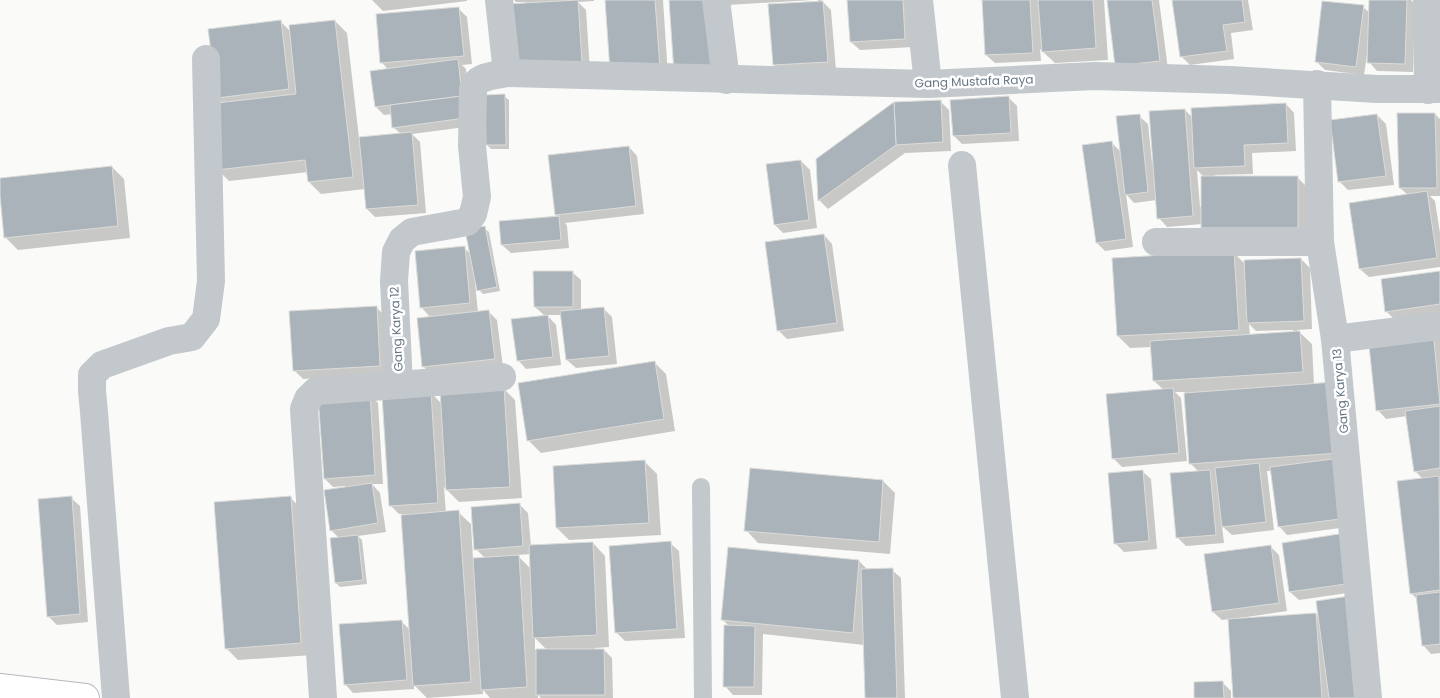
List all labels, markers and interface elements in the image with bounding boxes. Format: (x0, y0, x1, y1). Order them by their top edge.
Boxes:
street label: Gang Mustafa Raya (914, 70, 1034, 92)
street label: Gang Karya 12 (385, 286, 407, 372)
street label: Gang Karya 13 (1328, 348, 1352, 434)

